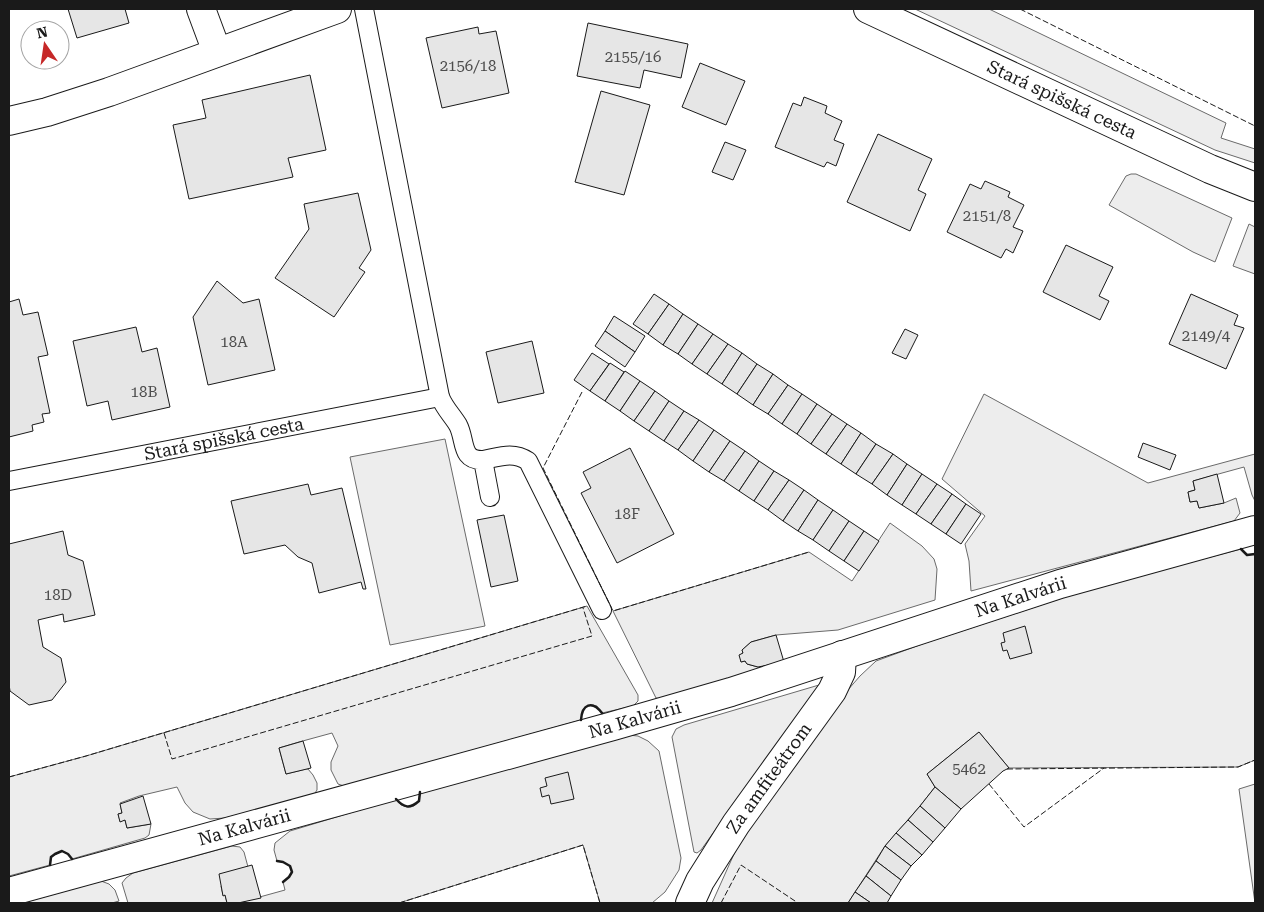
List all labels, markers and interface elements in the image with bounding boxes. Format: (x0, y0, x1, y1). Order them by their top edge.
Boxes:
north arrow (20, 20, 70, 70)
text: N (35, 23, 49, 41)
house number: 2155/16 (605, 48, 661, 66)
street label: Stará spišská cesta (984, 55, 1140, 143)
house number: 2156/18 (440, 57, 496, 75)
house number: 2151/8 (963, 207, 1011, 225)
house number: 2149/4 (1182, 327, 1231, 345)
house number: 18A (220, 333, 248, 351)
house number: 18B (131, 383, 157, 401)
street label: Stará spišská cesta (142, 413, 306, 464)
house number: 18F (614, 505, 640, 523)
street label: Na Kalvárii (972, 572, 1069, 621)
house number: 18D (44, 586, 72, 604)
street label: Na Kalvárii (586, 696, 684, 742)
street label: Za amfiteátrom (722, 719, 816, 837)
house number: 5462 (952, 760, 986, 778)
street label: Na Kalvárii (195, 804, 293, 850)

